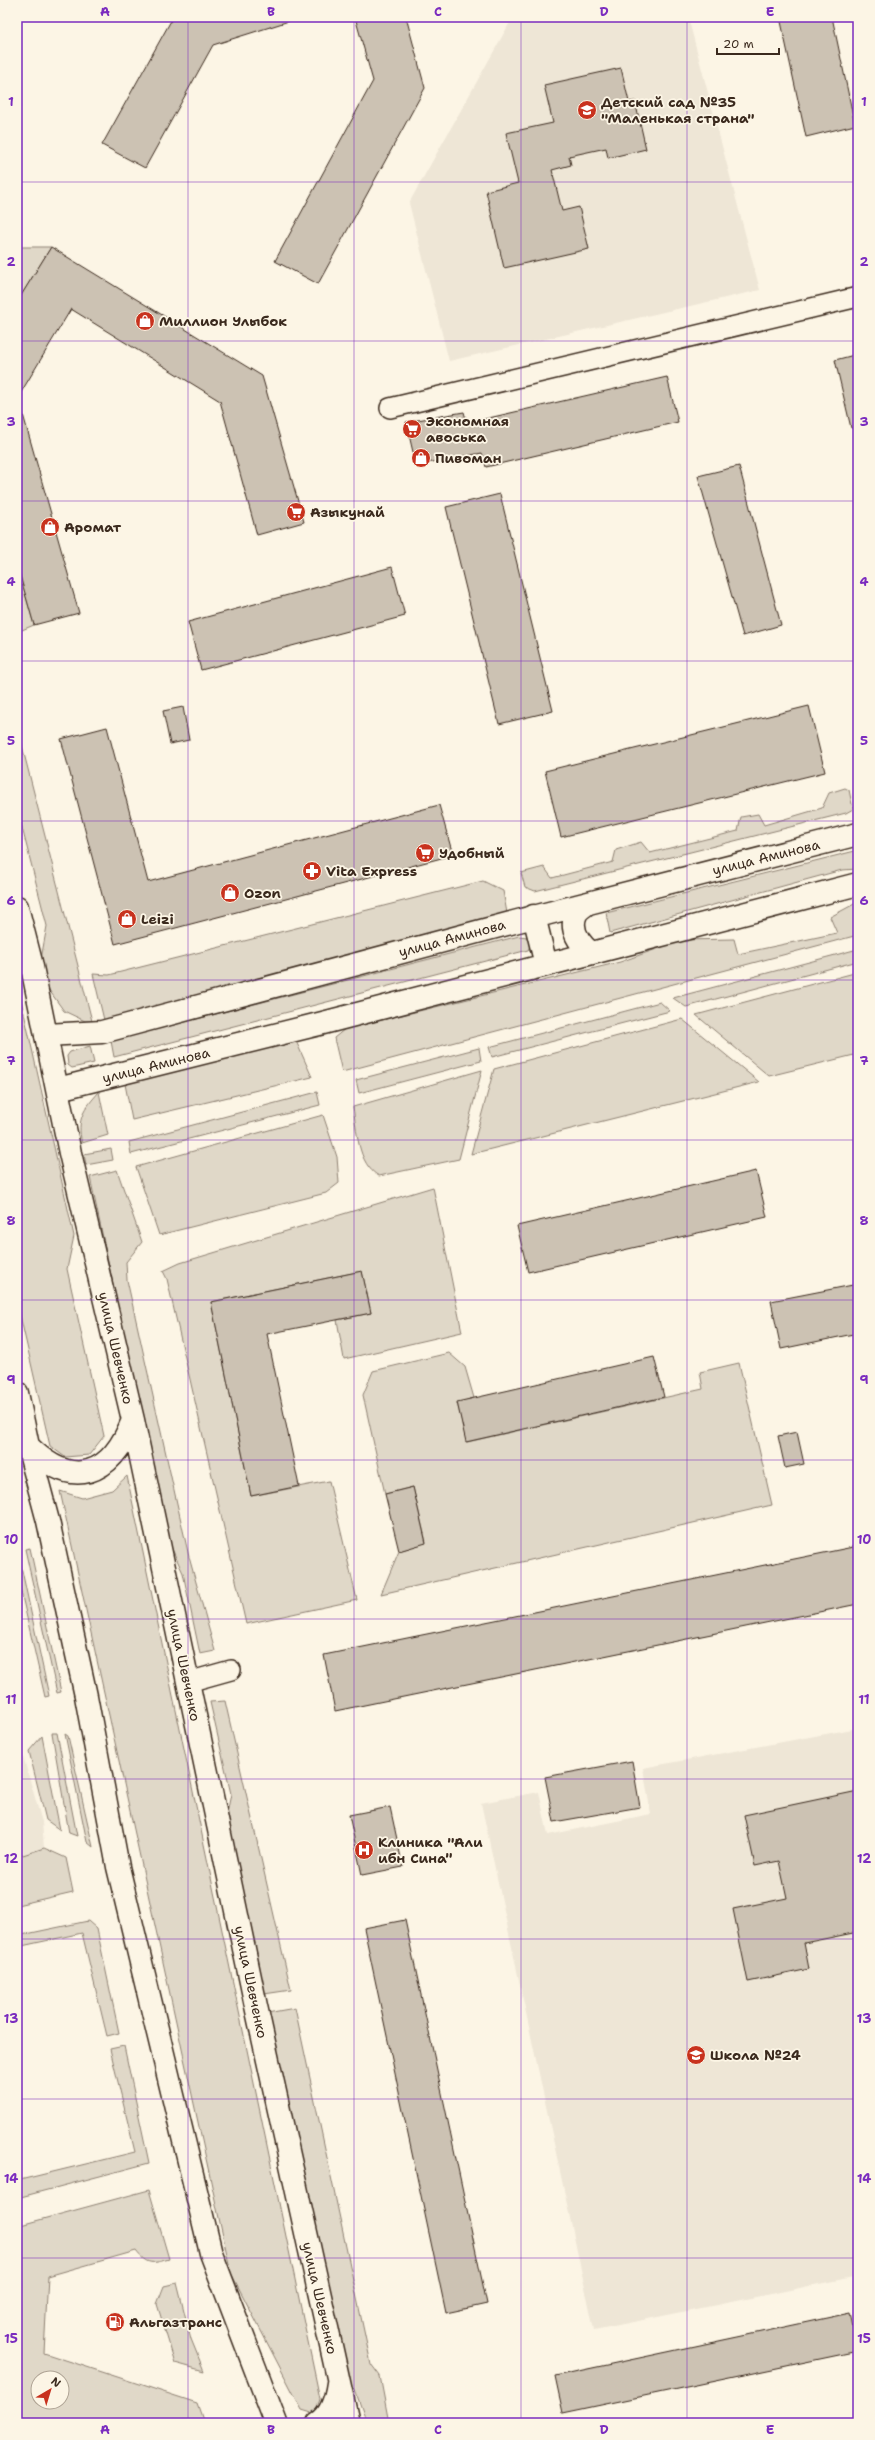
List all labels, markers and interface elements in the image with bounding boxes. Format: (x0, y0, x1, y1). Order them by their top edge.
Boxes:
text: A (100, 3, 110, 20)
text: B (267, 3, 275, 20)
text: C (434, 3, 442, 20)
text: D (599, 3, 609, 20)
text: E (766, 3, 775, 20)
scale bar (717, 30, 779, 56)
text: 20 m (723, 36, 754, 52)
text: 1 (8, 93, 14, 110)
place label: Детский сад №35 "Маленькая страна" (601, 93, 755, 127)
text: 1 (861, 93, 867, 110)
school or university icon: Детский сад №35 "Маленькая страна" (576, 99, 598, 121)
text: 2 (6, 253, 16, 270)
text: 2 (859, 253, 869, 270)
shop icon: Миллион Улыбок (134, 310, 156, 332)
place label: Миллион Улыбок (159, 312, 287, 330)
place label: Экономная авоська (426, 412, 509, 446)
text: 3 (6, 413, 16, 430)
text: 3 (859, 413, 869, 430)
supermarket icon: Экономная авоська (401, 418, 423, 440)
shop icon: Пивоман (410, 447, 432, 469)
place label: Пивоман (435, 449, 502, 467)
supermarket icon: Азыкунай (285, 501, 307, 523)
place label: Азыкунай (310, 503, 385, 521)
shop icon: Аромат (39, 516, 61, 538)
place label: Аромат (64, 518, 122, 536)
text: 4 (6, 573, 16, 590)
text: 4 (859, 573, 869, 590)
text: 5 (7, 732, 15, 749)
text: 5 (860, 732, 868, 749)
street label: улица Аминова (710, 835, 822, 879)
supermarket icon: Удобный (414, 842, 436, 864)
place label: Удобный (439, 844, 505, 862)
pharmacy icon: Vita Express (301, 860, 323, 882)
place label: Vita Express (326, 862, 417, 880)
shop icon: Ozon (219, 882, 241, 904)
place label: Ozon (244, 884, 281, 902)
text: 6 (6, 892, 16, 909)
text: 6 (859, 892, 869, 909)
shop icon: Leizi (116, 908, 138, 930)
place label: Leizi (141, 910, 174, 928)
street label: улица Аминова (397, 915, 508, 961)
street label: улица Аминова (100, 1043, 212, 1087)
text: 7 (6, 1052, 16, 1069)
text: 7 (859, 1052, 869, 1069)
text: 8 (6, 1212, 16, 1229)
text: 8 (859, 1212, 869, 1229)
street label: улица Шевченко (94, 1290, 138, 1406)
text: 9 (6, 1371, 16, 1388)
text: 9 (859, 1371, 869, 1388)
text: 10 (4, 1531, 18, 1548)
text: 10 (857, 1531, 871, 1548)
street label: улица Шевченко (163, 1607, 205, 1723)
text: 11 (5, 1691, 17, 1708)
text: 11 (858, 1691, 870, 1708)
place label: Клиника "Али ибн Сина" (378, 1833, 483, 1867)
hospital icon: Клиника "Али ибн Сина" (353, 1839, 375, 1861)
text: 12 (4, 1850, 18, 1867)
text: 12 (857, 1850, 871, 1867)
street label: улица Шевченко (230, 1924, 272, 2040)
text: 13 (4, 2010, 18, 2027)
text: 13 (857, 2010, 871, 2027)
school or university icon: Школа №24 (685, 2044, 707, 2066)
place label: Школа №24 (710, 2046, 801, 2064)
text: 14 (4, 2170, 18, 2187)
text: 14 (857, 2170, 871, 2187)
street label: улица Шевченко (298, 2240, 342, 2356)
fuel station icon: Альгазтранс (104, 2311, 126, 2333)
place label: Альгазтранс (129, 2313, 222, 2331)
text: 15 (4, 2330, 18, 2347)
text: 15 (857, 2330, 871, 2347)
north arrow (30, 2370, 70, 2410)
text: N (48, 2374, 64, 2391)
text: A (100, 2421, 110, 2438)
text: B (267, 2421, 275, 2438)
text: C (434, 2421, 442, 2438)
text: D (599, 2421, 609, 2438)
text: E (766, 2421, 775, 2438)

